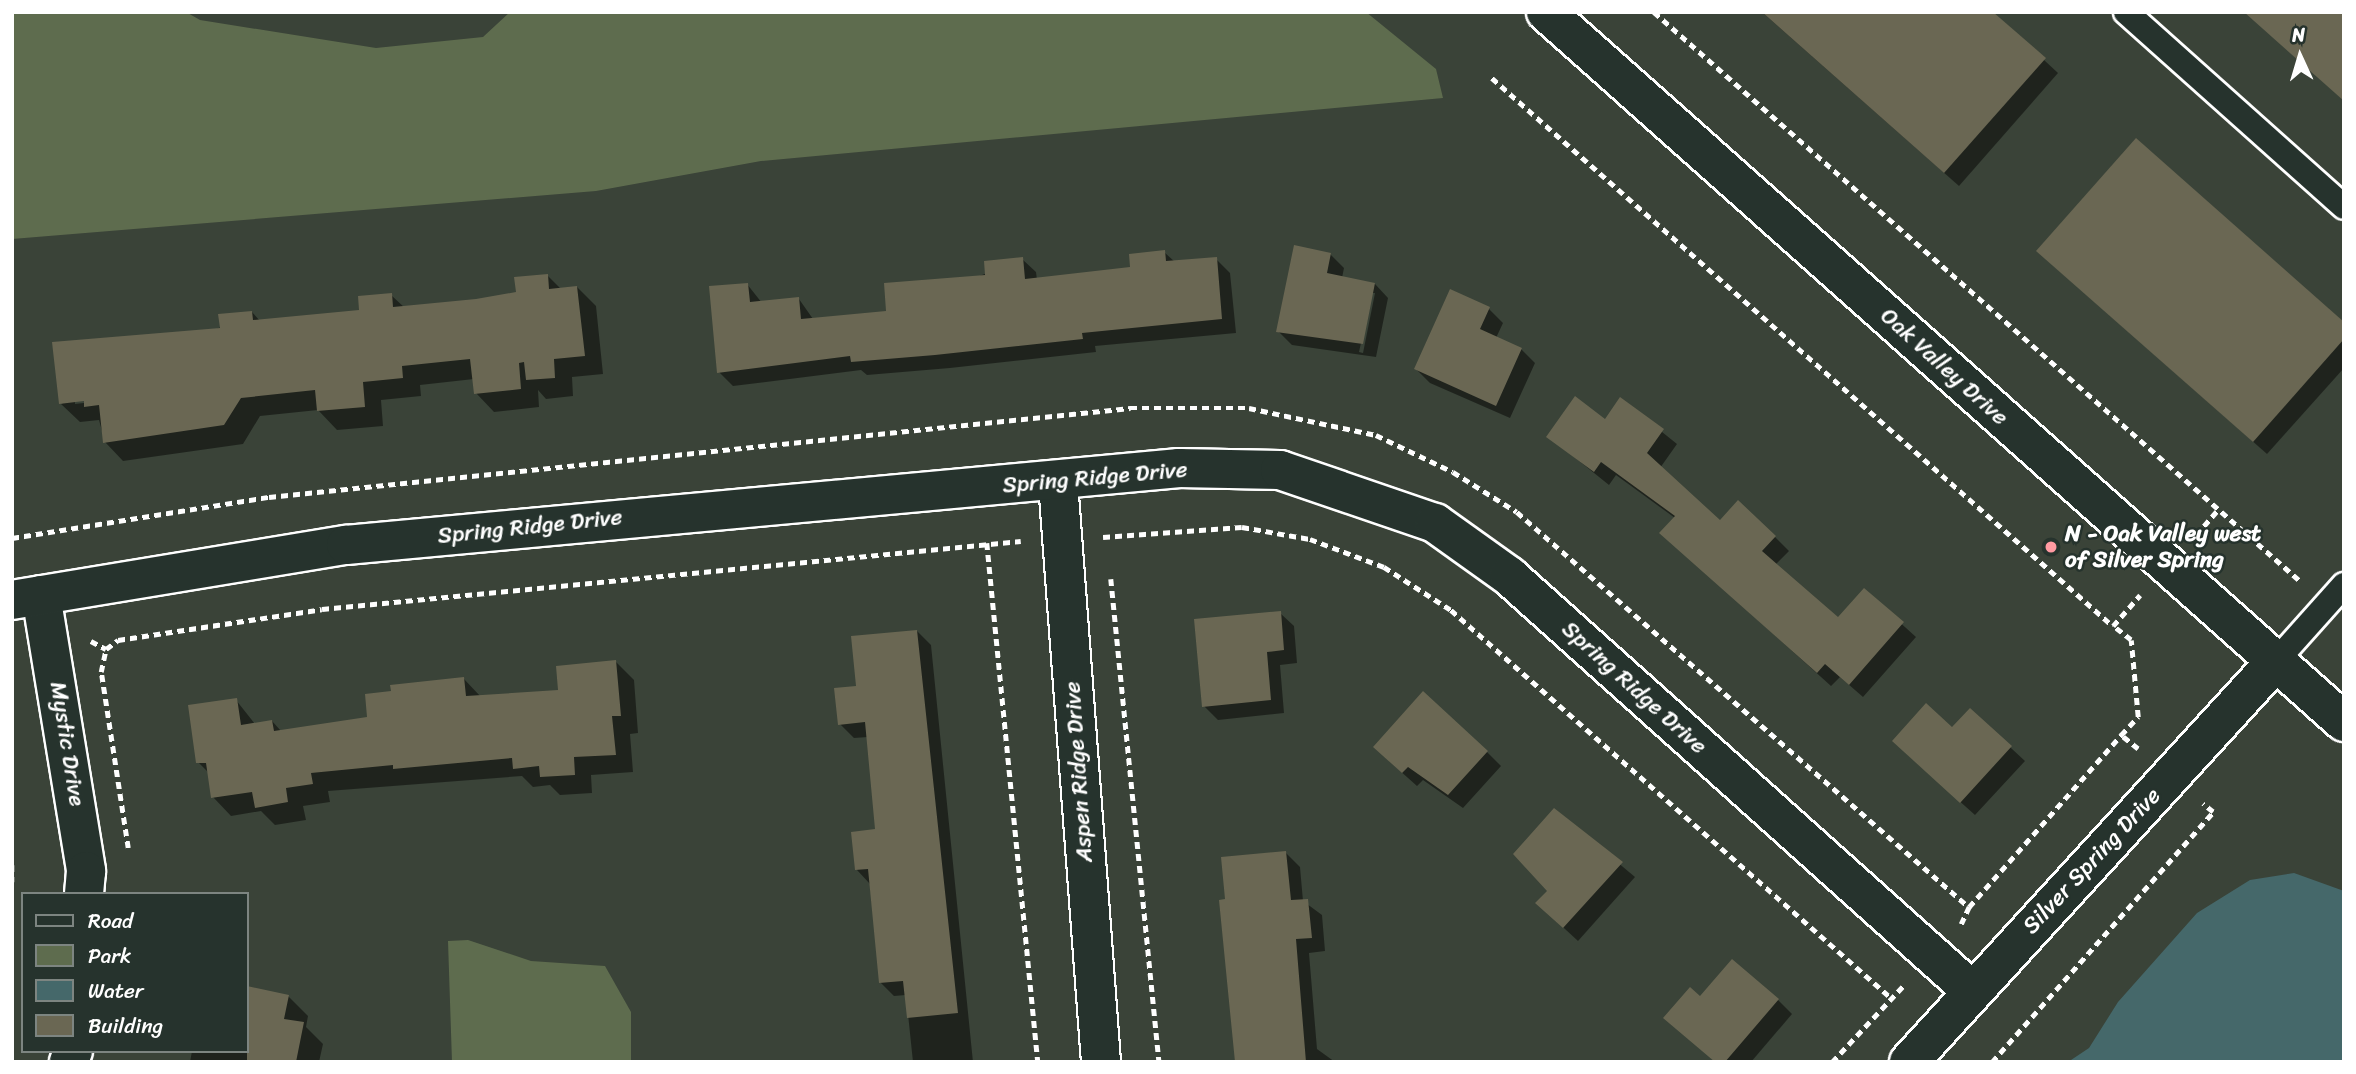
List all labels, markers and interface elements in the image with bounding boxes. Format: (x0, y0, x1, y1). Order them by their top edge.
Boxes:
text: N (2291, 18, 2306, 51)
north arrow (2265, 21, 2335, 91)
street label: Oak Valley Drive (1874, 302, 2014, 432)
street label: Spring Ridge Drive (1001, 456, 1189, 500)
street label: Spring Ridge Drive (436, 504, 624, 550)
place label: N - Oak Valley west of Silver Spring (2065, 520, 2262, 574)
marker: N - Oak Valley west of Silver Spring (2043, 539, 2059, 555)
street label: Spring Ridge Drive (1556, 615, 1712, 761)
street label: Mystic Drive (43, 679, 91, 809)
street label: Aspen Ridge Drive (1059, 680, 1099, 864)
street label: Silver Spring Drive (2017, 782, 2167, 940)
legend (21, 892, 248, 1053)
text: Road (88, 902, 133, 940)
text: Park (88, 937, 131, 975)
text: Water (88, 972, 143, 1010)
text: Building (88, 1007, 163, 1045)

